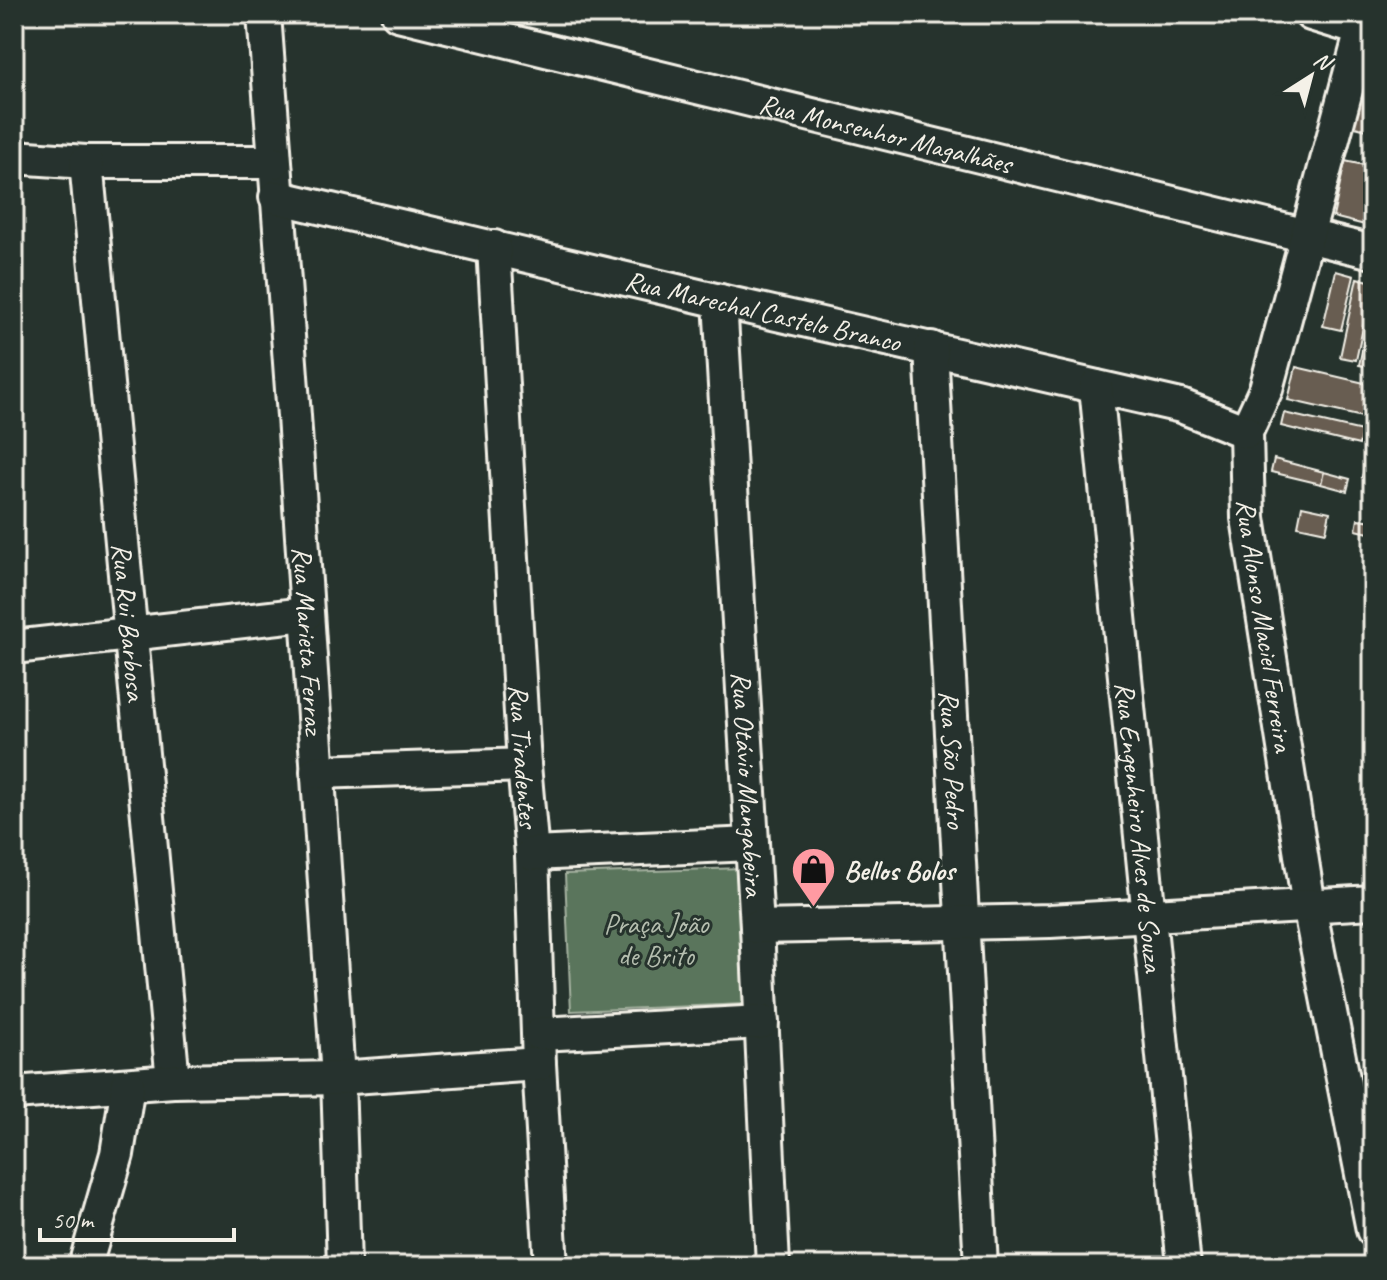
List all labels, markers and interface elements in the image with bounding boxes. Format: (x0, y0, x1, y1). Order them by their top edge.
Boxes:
north arrow (1271, 36, 1351, 116)
text: N (1308, 45, 1339, 78)
street label: Rua Monsenhor Magalhães (756, 85, 1018, 181)
street label: Rua Marechal Castelo Branco (622, 262, 906, 360)
street label: Rua Alonso Maciel Ferreira (1230, 499, 1302, 756)
street label: Rua Rui Barbosa (105, 541, 155, 704)
street label: Rua Marieta Ferraz (285, 545, 333, 738)
street label: Rua Otávio Mangabeira (724, 671, 773, 899)
street label: Rua Engenheiro Alves de Souza (1108, 680, 1172, 975)
street label: Rua Tiradentes (502, 683, 547, 832)
street label: Rua São Pedro (932, 689, 975, 831)
shop icon: Bellos Bolos (789, 846, 837, 909)
place label: Bellos Bolos (844, 853, 958, 888)
park label: Praça João de Brito (604, 906, 710, 973)
scale bar (40, 1192, 234, 1242)
text: 50 m (52, 1205, 95, 1235)

